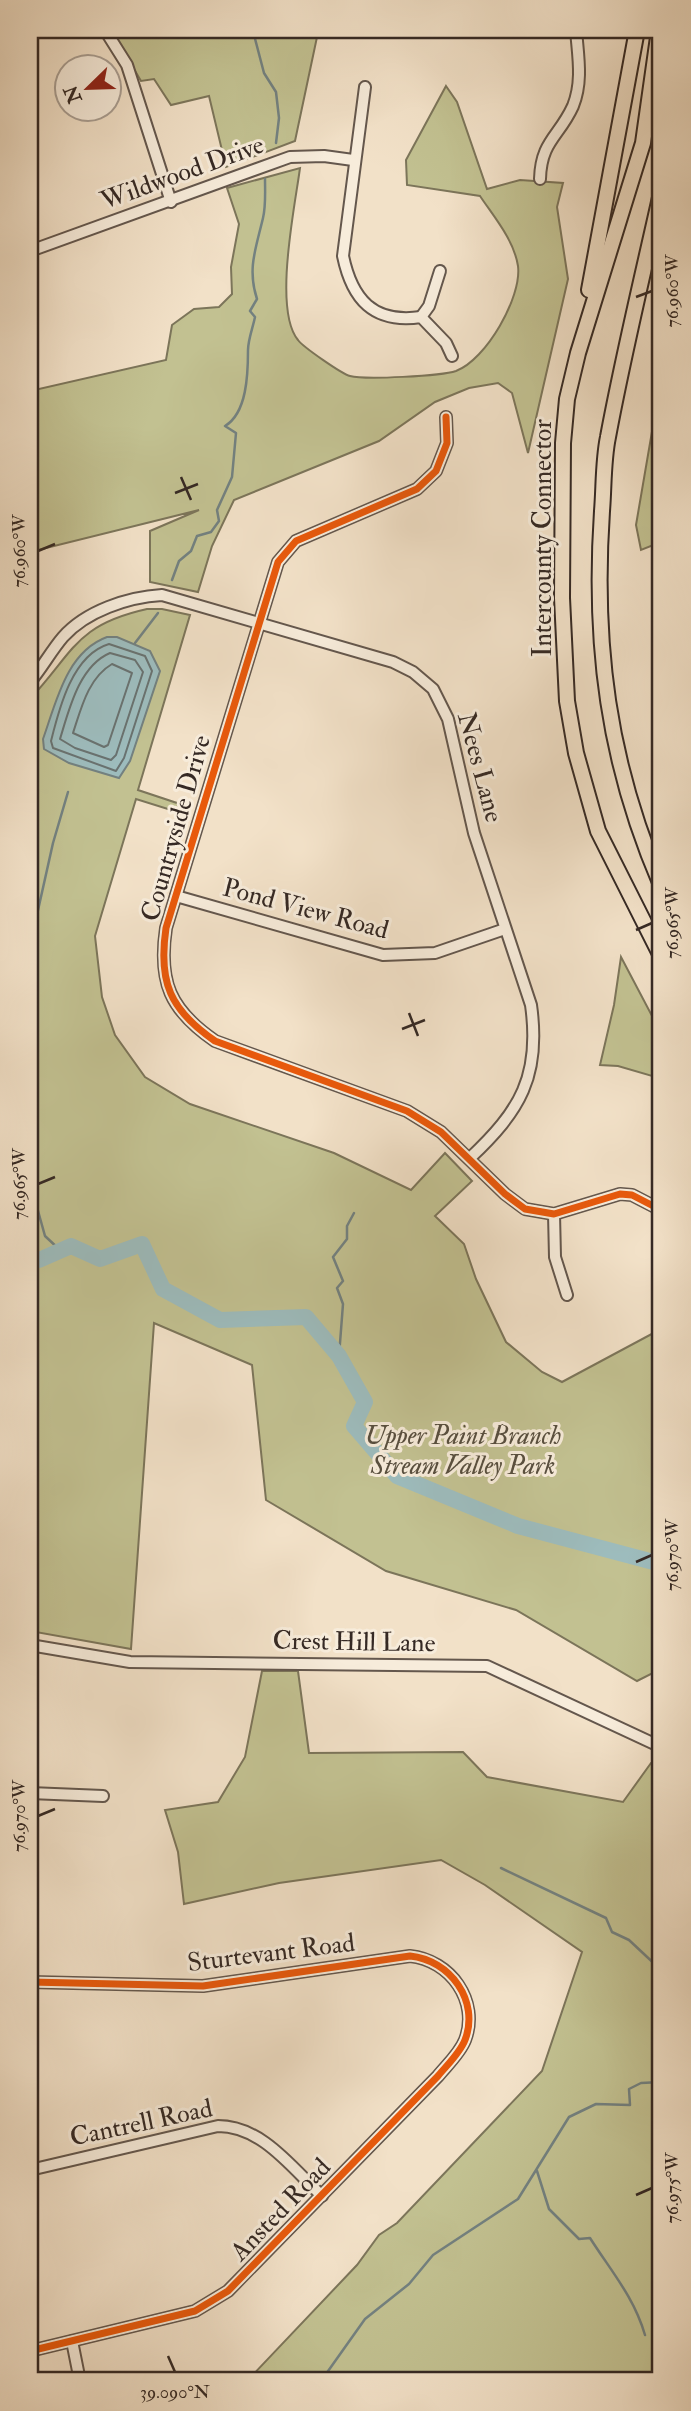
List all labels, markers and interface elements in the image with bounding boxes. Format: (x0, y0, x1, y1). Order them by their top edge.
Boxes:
north arrow (52, 52, 122, 122)
text: N (59, 81, 88, 108)
street label: Wildwood Drive (95, 129, 268, 218)
text: 76.960°W (661, 254, 684, 328)
street label: Intercounty Connector (527, 419, 559, 657)
text: 76.960°W (8, 514, 31, 588)
street label: Nees Lane (450, 709, 510, 826)
street label: Countryside Drive (134, 731, 218, 925)
street label: Pond View Road (219, 871, 392, 947)
text: 76.965°W (661, 886, 684, 959)
text: 76.965°W (8, 1147, 31, 1220)
park label: Upper Paint Branch Stream Valley Park (365, 1420, 561, 1482)
text: 76.970°W (661, 1518, 684, 1591)
street label: Crest Hill Lane (272, 1625, 436, 1659)
text: 76.970°W (8, 1779, 31, 1852)
street label: Sturtevant Road (185, 1927, 357, 1979)
street label: Cantrell Road (67, 2092, 216, 2154)
street label: Ansted Road (223, 2151, 338, 2269)
text: 76.975°W (661, 2152, 684, 2223)
text: 39.090°N (140, 2381, 210, 2404)

